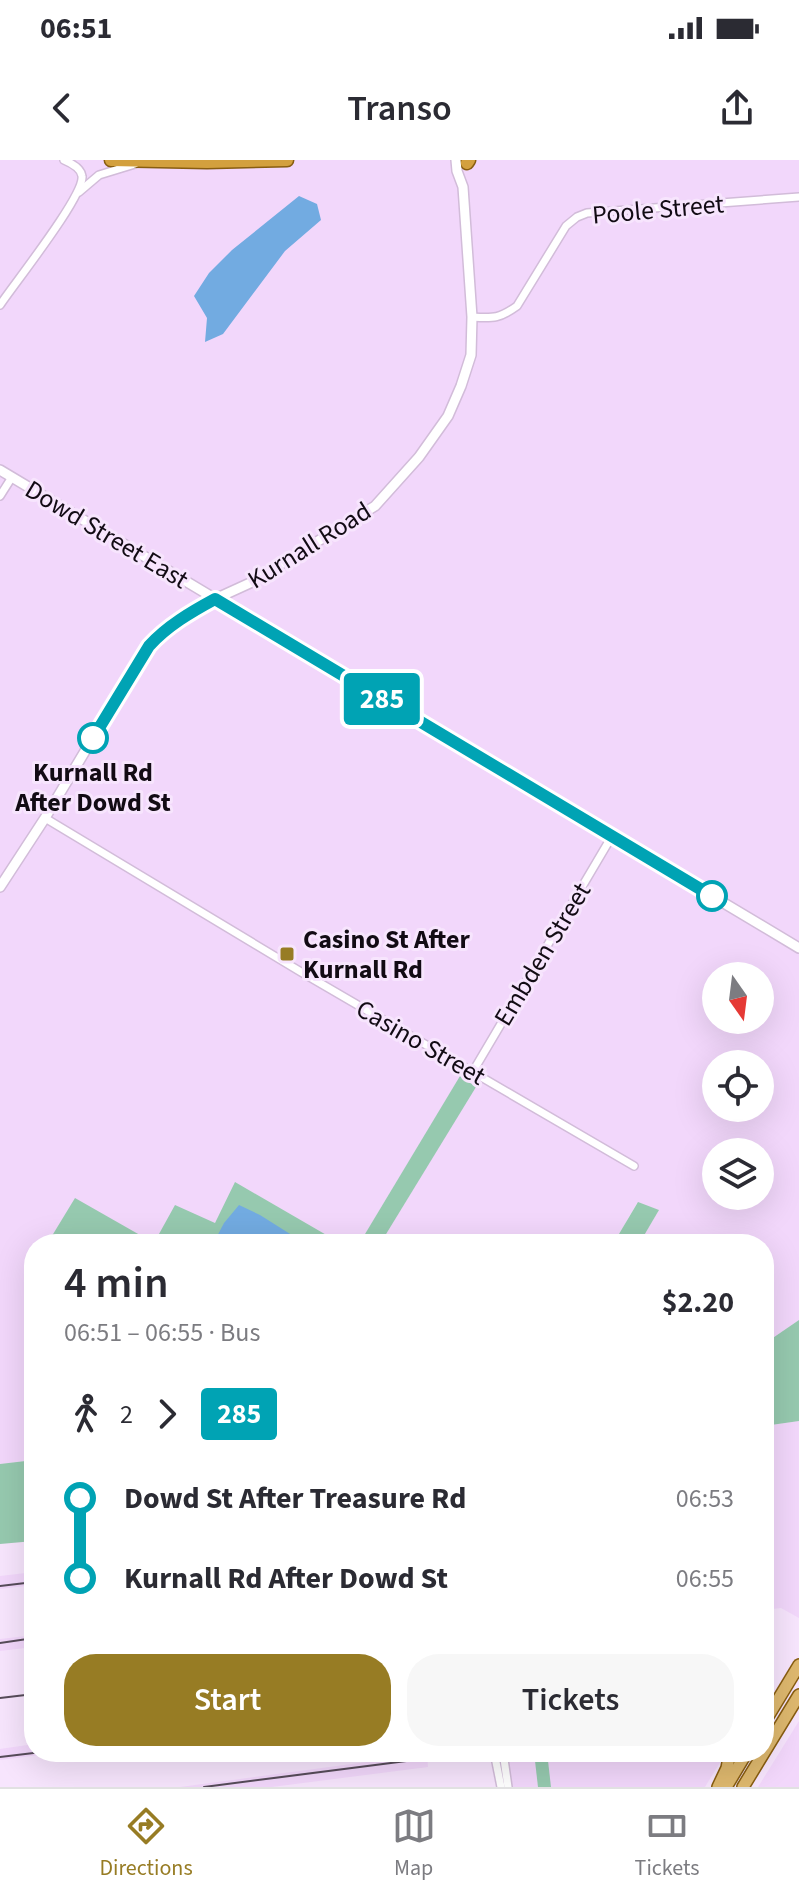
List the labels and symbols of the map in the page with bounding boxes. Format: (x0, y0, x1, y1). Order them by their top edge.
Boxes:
street label: Poole Street (591, 185, 726, 234)
street label: Dowd Street East (18, 471, 196, 598)
street label: Kurnall Road (240, 493, 378, 598)
line badge: 285 (336, 673, 428, 725)
marker: Kurnall Rd After Dowd St (78, 723, 108, 753)
place label: Kurnall Rd After Dowd St (14, 754, 171, 821)
street label: Embden Street (485, 875, 600, 1033)
unlabelled marker (697, 881, 727, 911)
place label: Casino St After Kurnall Rd (303, 921, 470, 988)
marker: Casino St After Kurnall Rd (278, 945, 296, 963)
north arrow (702, 962, 774, 1034)
street label: Casino Street (349, 990, 492, 1095)

